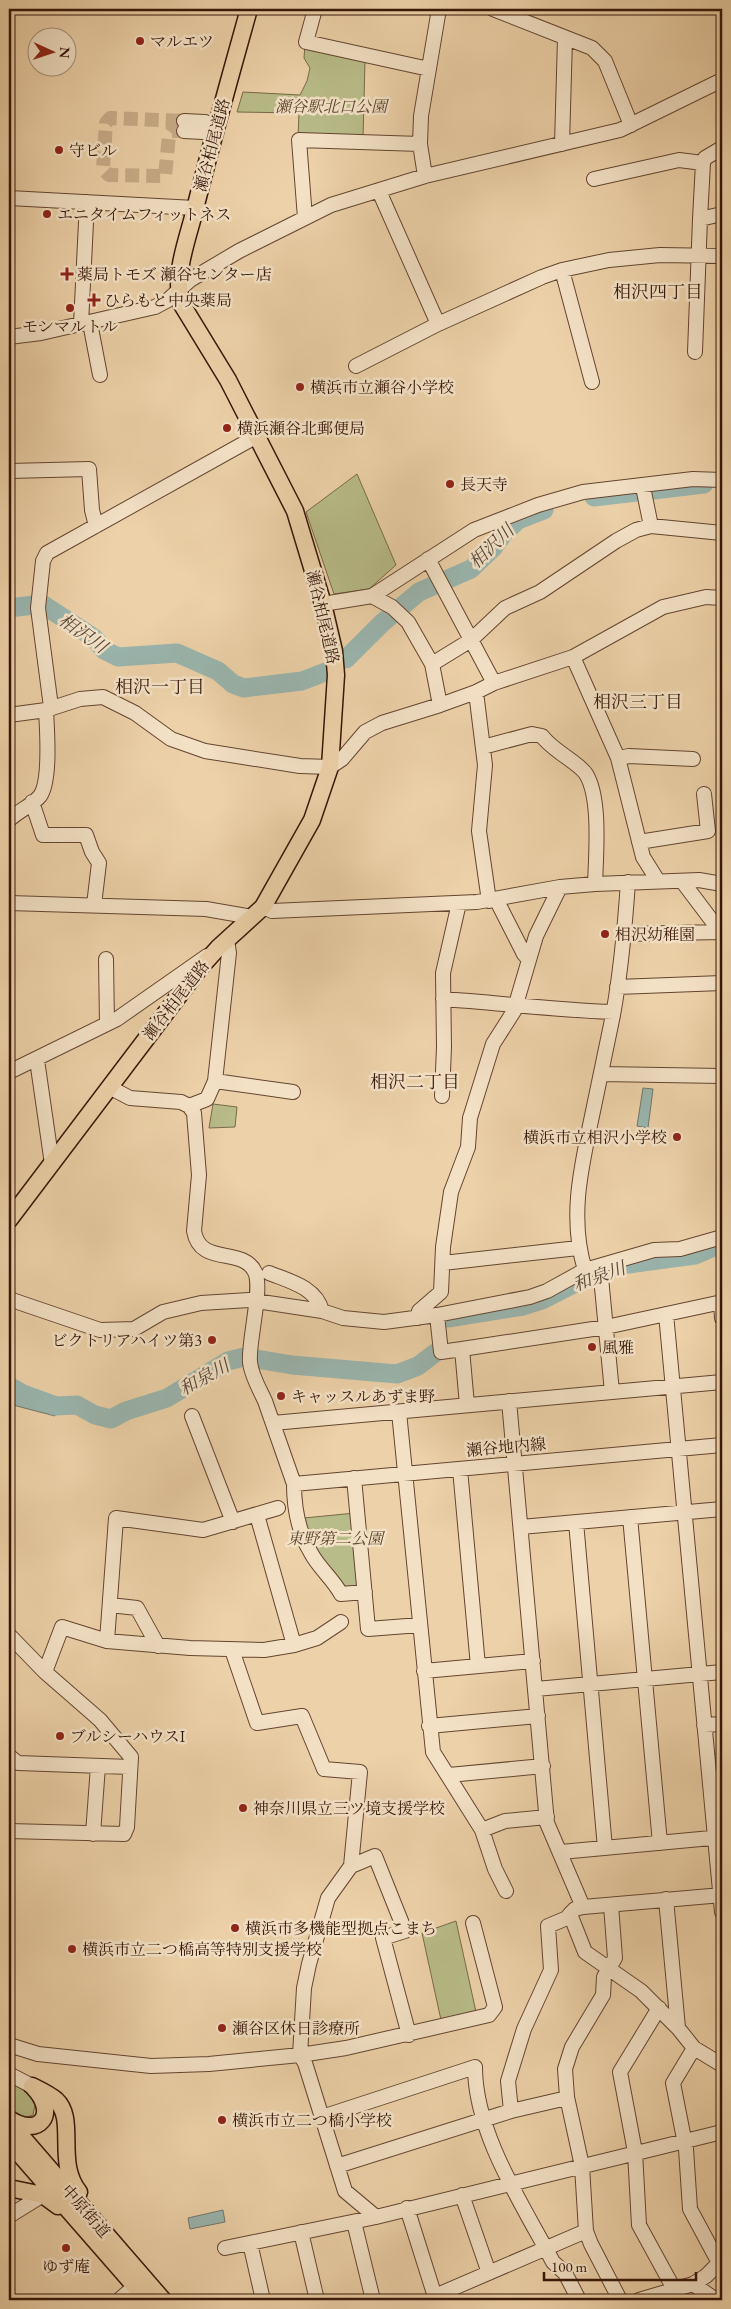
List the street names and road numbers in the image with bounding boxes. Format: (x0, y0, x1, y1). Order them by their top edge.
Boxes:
street label: 瀬谷柏尾道路 (189, 96, 235, 194)
street label: 瀬谷柏尾道路 (302, 568, 344, 666)
street label: 瀬谷柏尾道路 (138, 956, 214, 1044)
street label: 瀬谷地内線 (465, 1433, 547, 1461)
street label: 中原街道 (57, 2180, 115, 2242)

